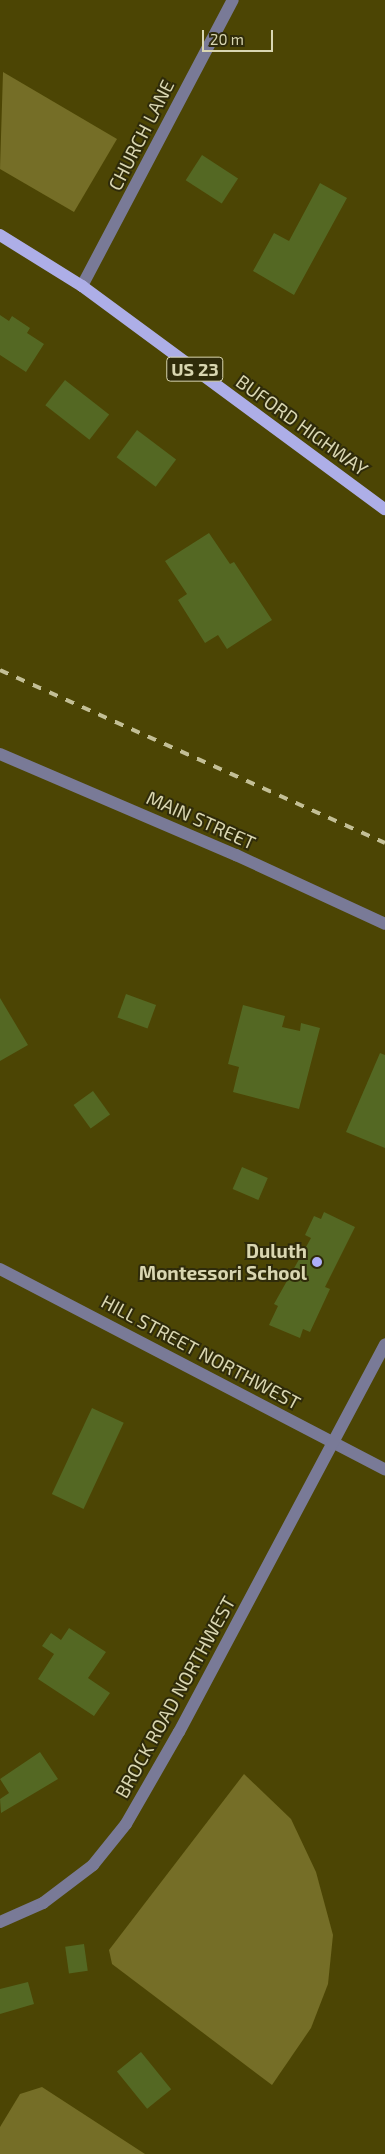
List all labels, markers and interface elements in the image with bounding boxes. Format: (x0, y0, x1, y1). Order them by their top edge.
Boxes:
scale bar (205, 20, 276, 52)
text: 20 m (210, 30, 244, 48)
street label: CHURCH LANE (103, 76, 179, 194)
road number: US 23 (166, 354, 224, 384)
street label: BUFORD HIGHWAY (232, 370, 372, 480)
street label: MAIN STREET (143, 786, 259, 854)
place label: Duluth Montessori School (139, 1240, 307, 1284)
marker: Duluth Montessori School (311, 1256, 323, 1268)
street label: HILL STREET NORTHWEST (97, 1290, 305, 1414)
street label: BROCK ROAD NORTHWEST (110, 1592, 240, 1802)

